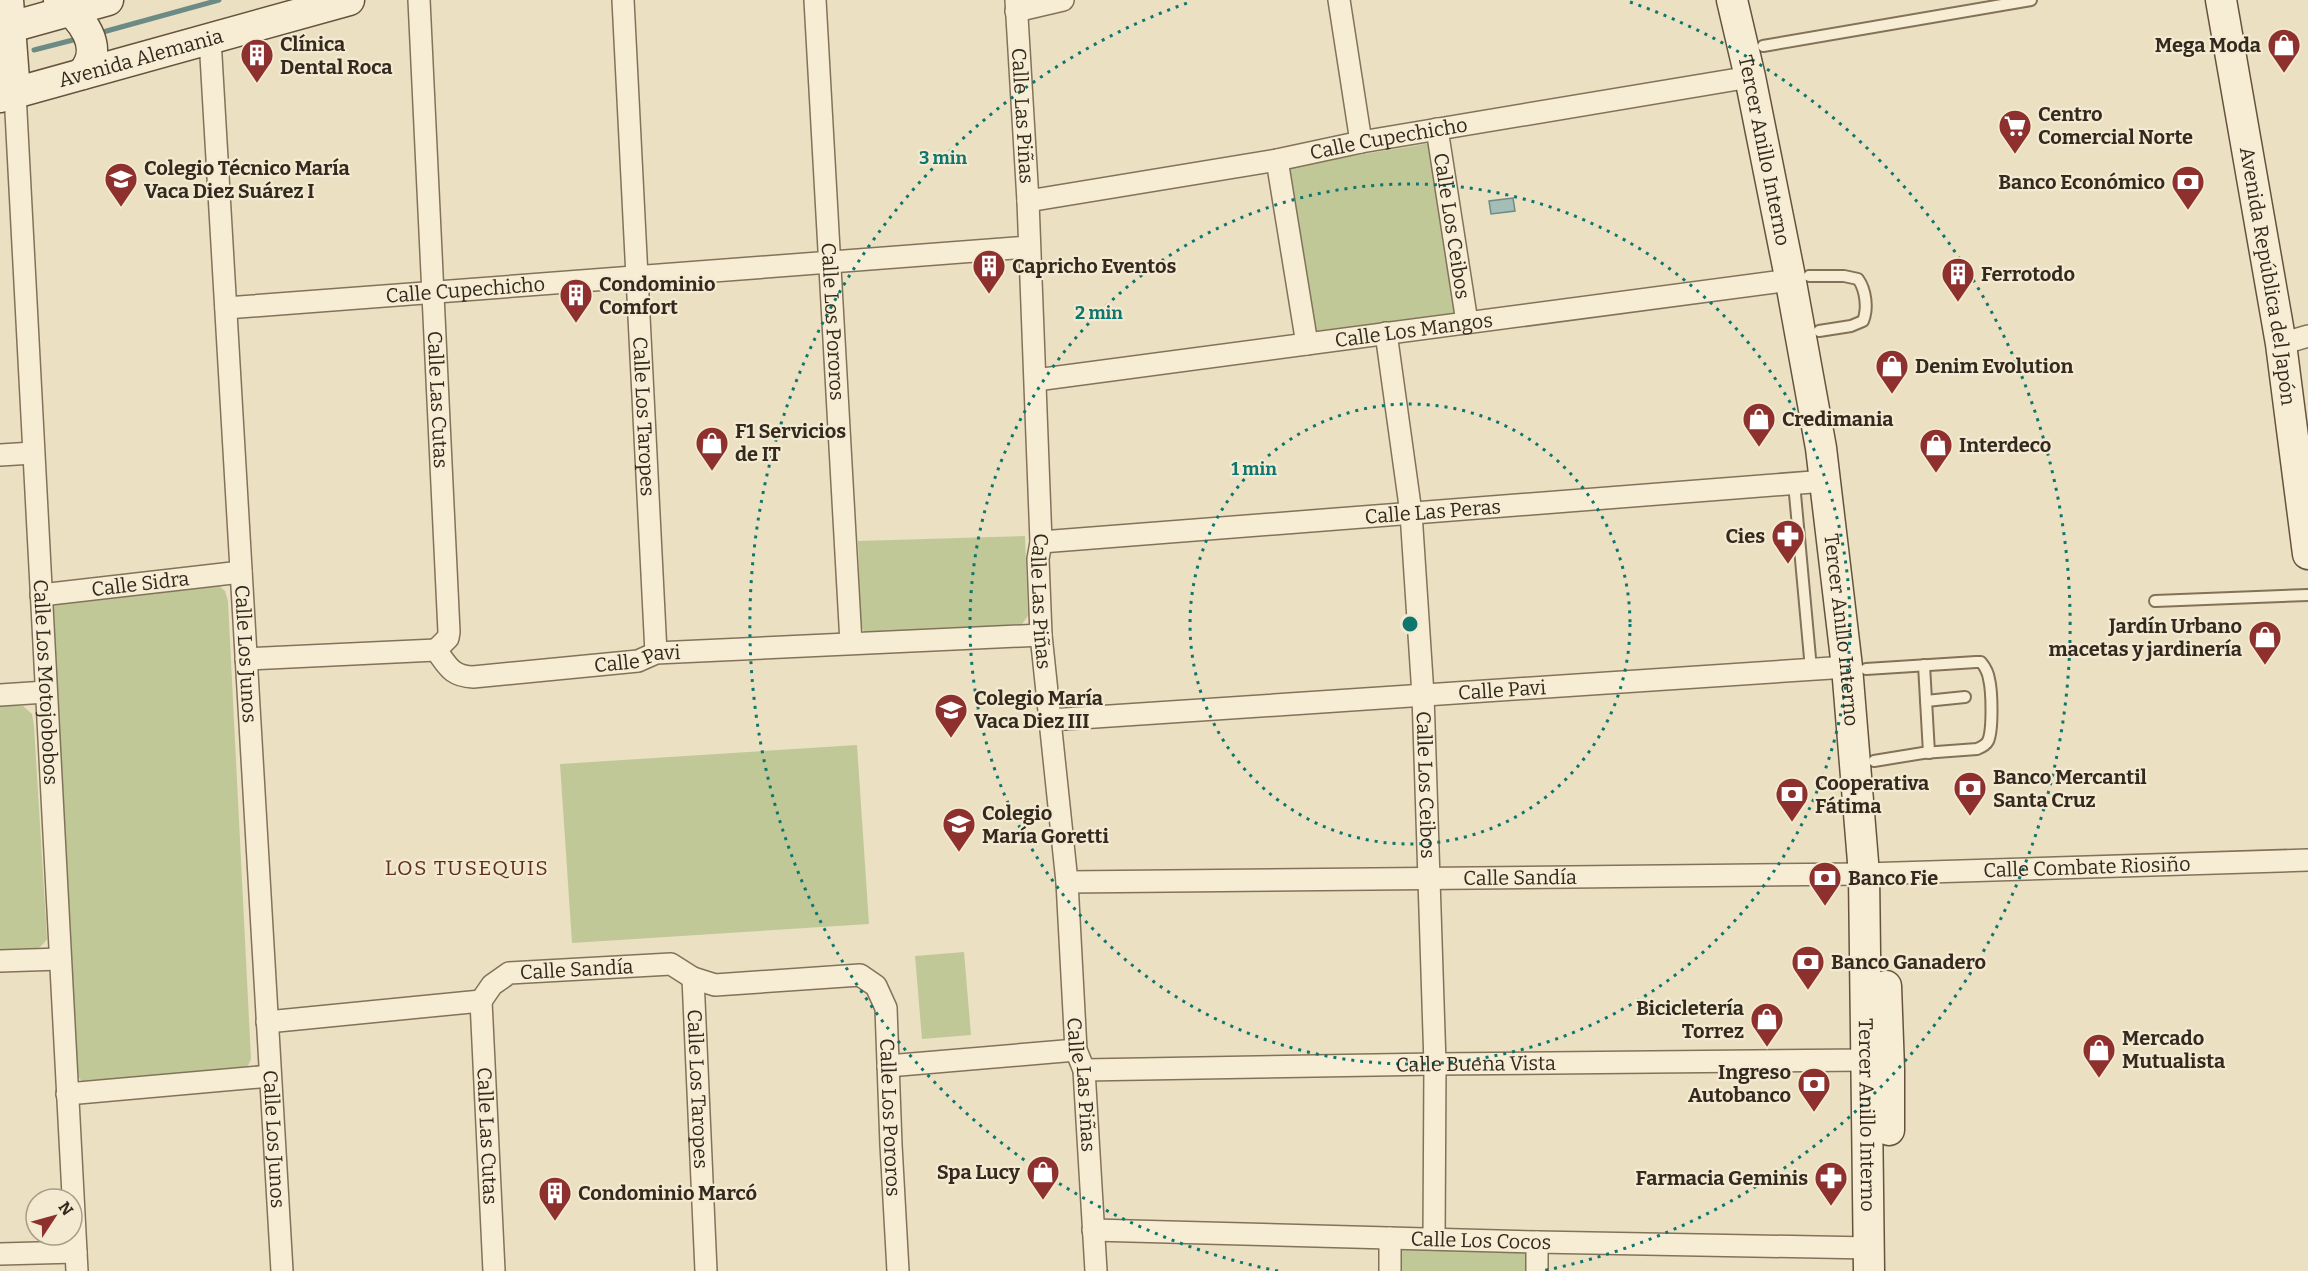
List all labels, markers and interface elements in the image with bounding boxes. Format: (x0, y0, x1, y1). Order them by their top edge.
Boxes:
street label: Avenida Alemania (56, 24, 226, 92)
shop icon: Mega Moda (2266, 27, 2302, 74)
place label: Clínica Dental Roca (280, 32, 392, 79)
place label: Mega Moda (2155, 33, 2261, 57)
building icon: Clínica Dental Roca (239, 37, 275, 84)
street label: Calle Las Piñas (1007, 47, 1039, 184)
street label: Tercer Anillo Interno (1733, 53, 1795, 248)
place label: Centro Comercial Norte (2038, 102, 2193, 149)
supermarket icon: Centro Comercial Norte (1997, 108, 2033, 155)
street label: Calle Cupechicho (1308, 112, 1469, 165)
street label: Avenida República del Japón (2235, 145, 2301, 407)
text: 3 min (919, 147, 967, 169)
street label: Calle Los Ceibos (1429, 151, 1475, 301)
place label: Colegio Técnico María Vaca Diez Suárez I (144, 156, 350, 203)
school or university icon: Colegio Técnico María Vaca Diez Suárez I (103, 161, 139, 208)
bank icon: Banco Económico (2170, 164, 2206, 211)
place label: Banco Económico (1998, 170, 2165, 194)
street label: Calle Los Pororos (817, 242, 849, 401)
building icon: Capricho Eventos (971, 248, 1007, 295)
place label: Capricho Eventos (1012, 254, 1176, 278)
building icon: Ferrotodo (1940, 256, 1976, 303)
place label: Ferrotodo (1981, 262, 2075, 286)
street label: Calle Cupechicho (385, 272, 546, 308)
place label: Condominio Comfort (599, 272, 715, 319)
building icon: Condominio Comfort (558, 277, 594, 324)
text: 2 min (1075, 302, 1123, 324)
street label: Calle Los Mangos (1333, 308, 1494, 352)
street label: Calle Las Cutas (423, 330, 453, 469)
street label: Calle Los Taropes (628, 336, 660, 497)
shop icon: Denim Evolution (1874, 348, 1910, 395)
place label: Denim Evolution (1915, 354, 2073, 378)
shop icon: Credimania (1741, 401, 1777, 448)
place label: Credimania (1782, 407, 1893, 431)
place label: F1 Servicios de IT (735, 419, 846, 466)
shop icon: F1 Servicios de IT (694, 425, 730, 472)
shop icon: Interdeco (1918, 427, 1954, 474)
place label: Interdeco (1959, 433, 2051, 457)
text: 1 min (1231, 458, 1277, 480)
street label: Calle Las Peras (1364, 494, 1502, 529)
pharmacy icon: Cies (1770, 518, 1806, 565)
place label: Cies (1726, 524, 1765, 548)
street label: Tercer Anillo Interno (1819, 532, 1864, 727)
street label: Calle Las Piñas (1026, 533, 1057, 670)
street label: Calle Sidra (90, 566, 191, 601)
street label: Calle Los Motojobobos (29, 579, 63, 786)
street label: Calle Los Junos (230, 584, 262, 724)
centre of rings (1400, 614, 1420, 634)
place label: Jardín Urbano macetas y jardinería (2049, 614, 2242, 661)
shop icon: Jardín Urbano macetas y jardinería (2247, 619, 2283, 666)
street label: Calle Pavi (593, 640, 681, 677)
street label: Calle Pavi (1457, 675, 1547, 705)
place label: Colegio María Vaca Diez III (974, 686, 1103, 733)
school or university icon: Colegio María Vaca Diez III (933, 692, 969, 739)
street label: Calle Los Ceibos (1412, 711, 1440, 859)
place label: Banco Mercantil Santa Cruz (1993, 765, 2147, 812)
bank icon: Banco Mercantil Santa Cruz (1952, 770, 1988, 817)
place label: Cooperativa Fátima (1815, 771, 1929, 818)
bank icon: Cooperativa Fátima (1774, 776, 1810, 823)
place label: Colegio María Goretti (982, 801, 1110, 848)
school or university icon: Colegio María Goretti (941, 806, 977, 853)
street label: Calle Combate Riosiño (1983, 852, 2191, 882)
district label: LOS TUSEQUIS (385, 855, 549, 881)
bank icon: Banco Fie (1807, 860, 1843, 907)
street label: Calle Sandía (1463, 865, 1577, 890)
place label: Banco Fie (1848, 866, 1938, 890)
bank icon: Banco Ganadero (1790, 944, 1826, 991)
place label: Banco Ganadero (1831, 950, 1986, 974)
street label: Calle Sandía (519, 954, 634, 984)
place label: Bicicletería Torrez (1636, 996, 1744, 1043)
shop icon: Bicicletería Torrez (1749, 1001, 1785, 1048)
street label: Calle Los Taropes (682, 1009, 713, 1169)
street label: Calle Las Piñas (1062, 1017, 1101, 1153)
street label: Tercer Anillo Interno (1854, 1018, 1880, 1212)
place label: Mercado Mutualista (2122, 1026, 2225, 1073)
shop icon: Mercado Mutualista (2081, 1032, 2117, 1079)
street label: Calle Los Pororos (875, 1038, 906, 1197)
street label: Calle Buena Vista (1396, 1051, 1556, 1077)
place label: Ingreso Autobanco (1688, 1060, 1791, 1107)
bank icon: Ingreso Autobanco (1796, 1066, 1832, 1113)
street label: Calle Las Cutas (472, 1067, 503, 1205)
street label: Calle Los Junos (258, 1069, 290, 1209)
shop icon: Spa Lucy (1025, 1154, 1061, 1201)
place label: Spa Lucy (937, 1160, 1021, 1184)
pharmacy icon: Farmacia Geminis (1813, 1160, 1849, 1207)
place label: Farmacia Geminis (1636, 1166, 1808, 1190)
building icon: Condominio Marcó (537, 1175, 573, 1222)
place label: Condominio Marcó (578, 1181, 757, 1205)
north arrow (24, 1187, 84, 1247)
text: N (54, 1198, 77, 1219)
street label: Calle Los Cocos (1410, 1227, 1551, 1254)

